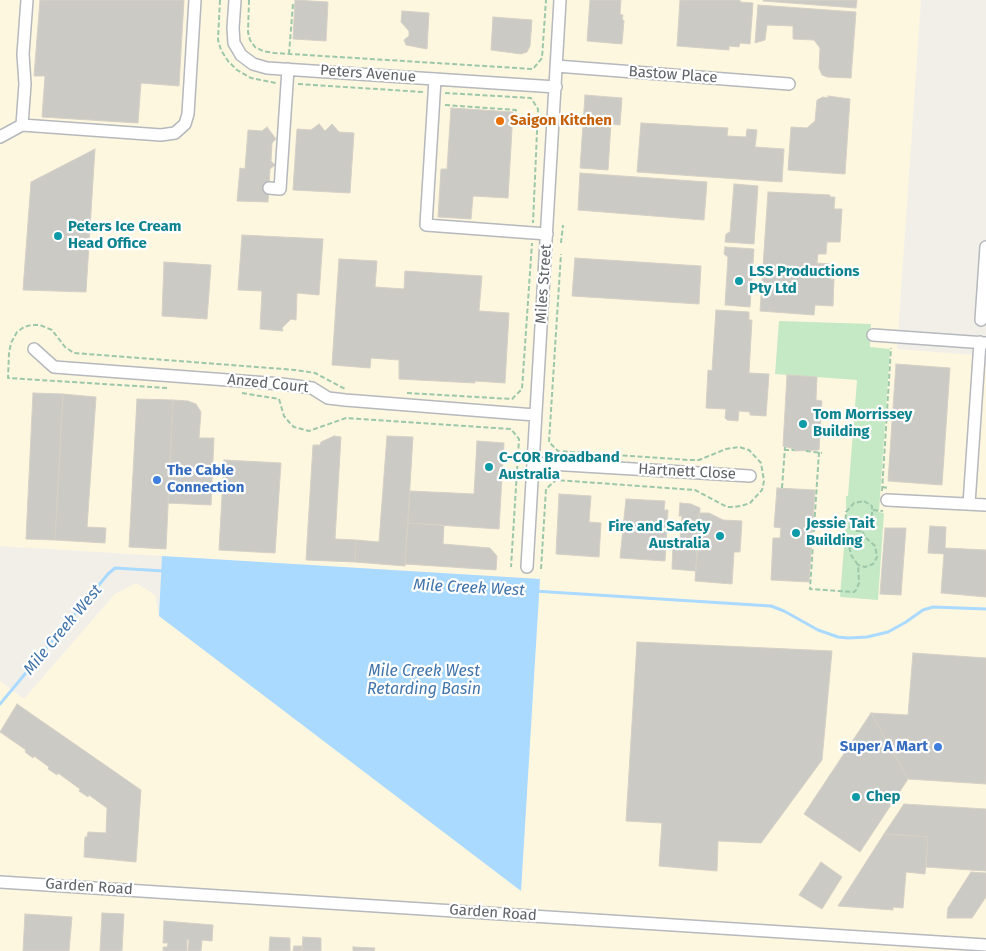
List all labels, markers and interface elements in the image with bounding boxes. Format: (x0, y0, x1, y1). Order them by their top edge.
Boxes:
street label: Peters Avenue (319, 62, 417, 86)
street label: Bastow Place (628, 63, 718, 87)
place label: Saigon Kitchen (510, 112, 612, 130)
marker: Saigon Kitchen (494, 115, 506, 127)
place label: Peters Ice Cream Head Office (68, 218, 181, 253)
marker: Peters Ice Cream Head Office (52, 230, 64, 242)
street label: Miles Street (532, 243, 556, 325)
place label: LSS Productions Pty Ltd (749, 263, 860, 298)
marker: LSS Productions Pty Ltd (733, 275, 745, 287)
street label: Anzed Court (226, 371, 310, 397)
place label: Tom Morrissey Building (813, 406, 912, 441)
marker: Tom Morrissey Building (797, 418, 809, 430)
place label: C-COR Broadband Australia (499, 449, 620, 484)
street label: Hartnett Close (638, 460, 736, 484)
marker: C-COR Broadband Australia (483, 461, 495, 473)
place label: The Cable Connection (167, 462, 244, 497)
marker: The Cable Connection (151, 474, 163, 486)
place label: Jessie Tait Building (806, 515, 875, 550)
place label: Fire and Safety Australia (608, 518, 710, 553)
marker: Jessie Tait Building (790, 527, 802, 539)
marker: Fire and Safety Australia (714, 530, 726, 542)
water label: Mile Creek West (413, 575, 525, 601)
water label: Mile Creek West (20, 581, 106, 679)
water label: Mile Creek West Retarding Basin (367, 662, 481, 700)
place label: Super A Mart (840, 738, 928, 756)
marker: Super A Mart (932, 741, 944, 753)
place label: Chep (866, 788, 900, 806)
marker: Chep (850, 791, 862, 803)
street label: Garden Road (45, 875, 133, 899)
street label: Garden Road (449, 901, 537, 925)

